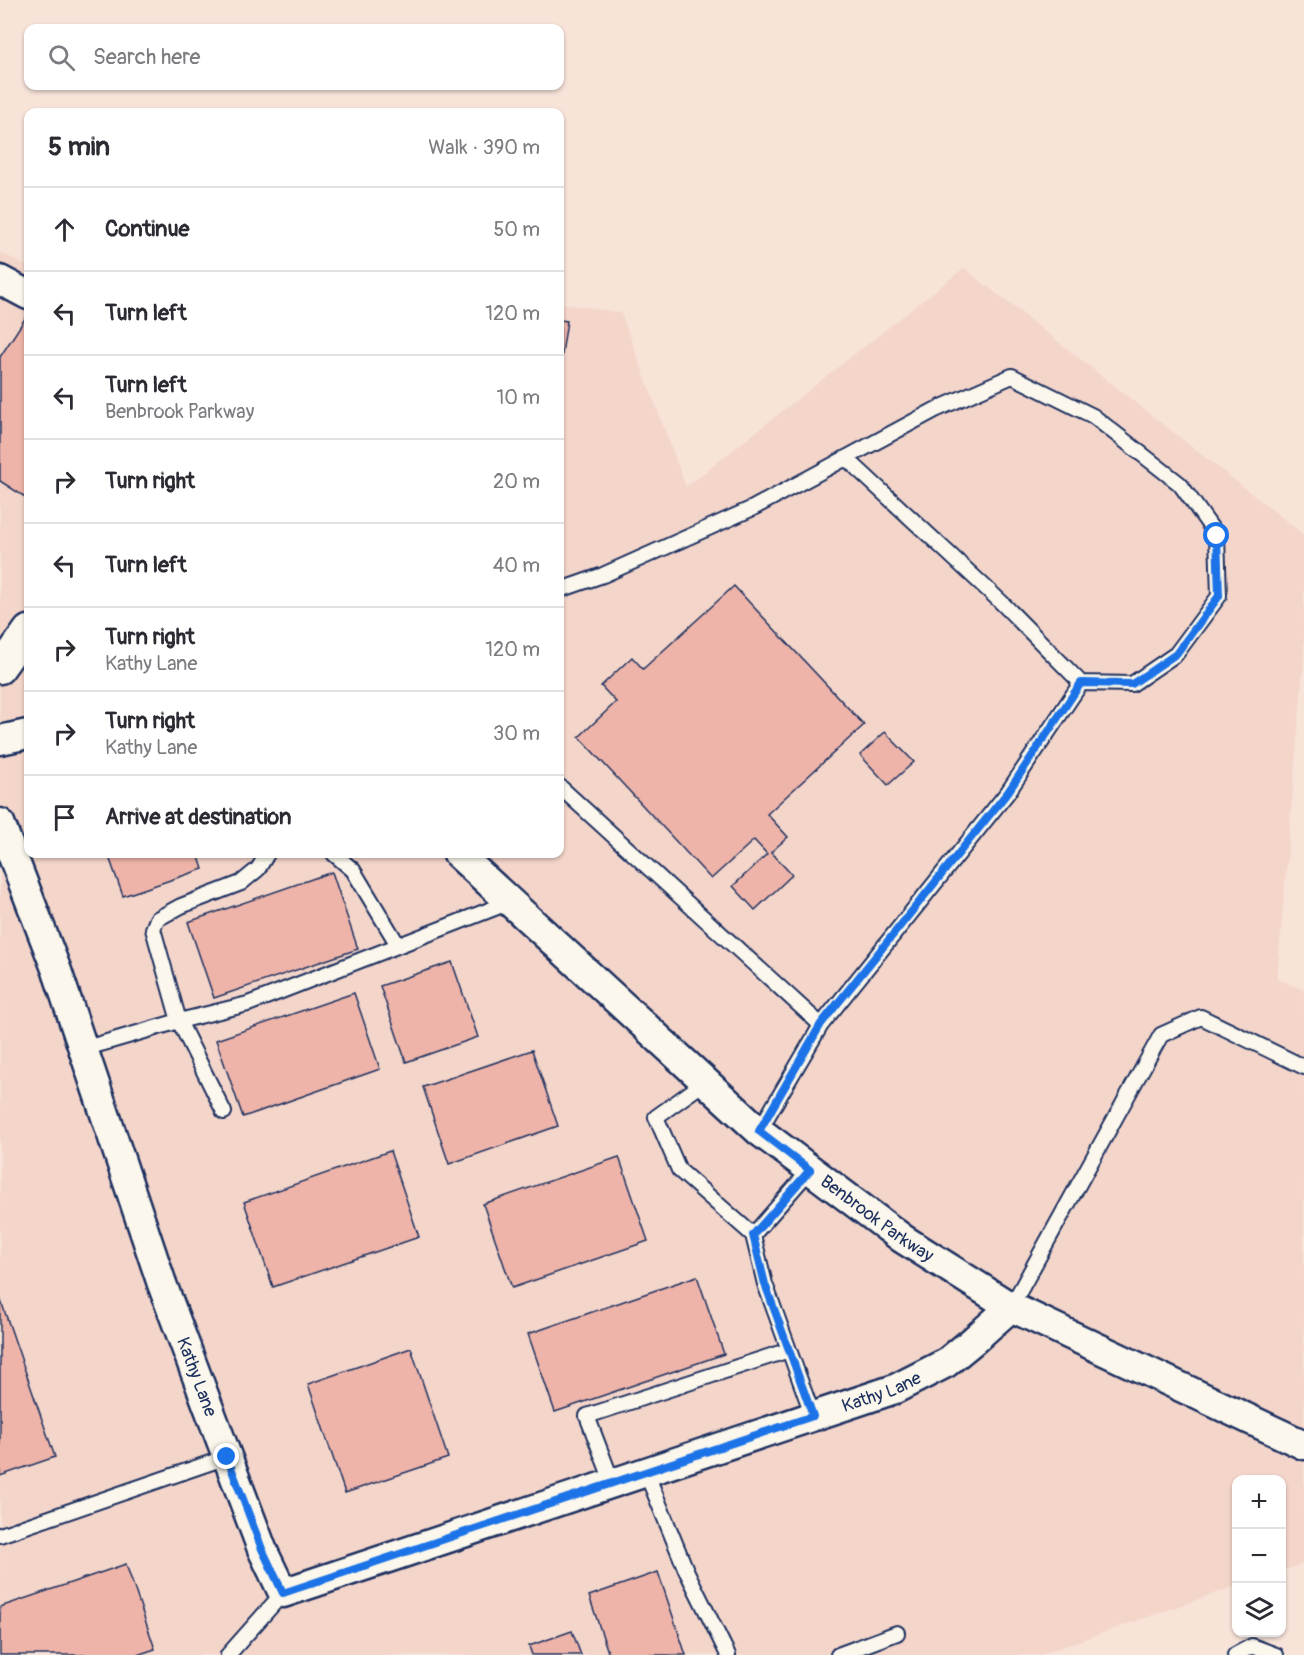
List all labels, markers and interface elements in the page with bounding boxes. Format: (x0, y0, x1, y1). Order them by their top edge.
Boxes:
search box (24, 24, 564, 90)
icon: search (45, 41, 78, 74)
text: Search here (93, 43, 200, 71)
text: 5 min (48, 131, 110, 163)
text: Walk · 390 m (428, 135, 540, 160)
icon: ahead (48, 213, 81, 246)
text: Continue (105, 215, 189, 243)
text: 50 m (493, 217, 540, 242)
icon: left (48, 297, 81, 330)
text: Turn left (105, 299, 187, 327)
text: 120 m (485, 301, 540, 326)
text: Turn left (105, 371, 187, 399)
icon: left (48, 381, 81, 414)
text: 10 m (496, 385, 540, 410)
text: Benbrook Parkway (105, 399, 254, 424)
icon: right (48, 465, 81, 498)
text: Turn right (105, 467, 195, 495)
text: 20 m (493, 469, 540, 494)
route start (1203, 522, 1229, 548)
icon: left (48, 549, 81, 582)
text: Turn left (105, 551, 187, 579)
text: 40 m (493, 553, 540, 578)
text: Turn right (105, 623, 195, 651)
icon: right (48, 633, 81, 666)
text: 120 m (485, 637, 540, 662)
text: Kathy Lane (105, 651, 197, 676)
text: Turn right (105, 707, 195, 735)
icon: right (48, 717, 81, 750)
text: 30 m (493, 721, 540, 746)
text: Kathy Lane (105, 735, 197, 760)
icon: arrive (48, 801, 81, 834)
text: Arrive at destination (105, 803, 291, 831)
street label: Benbrook Parkway (816, 1170, 938, 1267)
street label: Kathy Lane (172, 1334, 223, 1420)
street label: Kathy Lane (839, 1366, 925, 1417)
route end (213, 1443, 239, 1469)
map controls (1232, 1475, 1286, 1637)
button: + (1232, 1475, 1286, 1529)
button: − (1232, 1529, 1286, 1583)
button: layers (1232, 1583, 1286, 1637)

